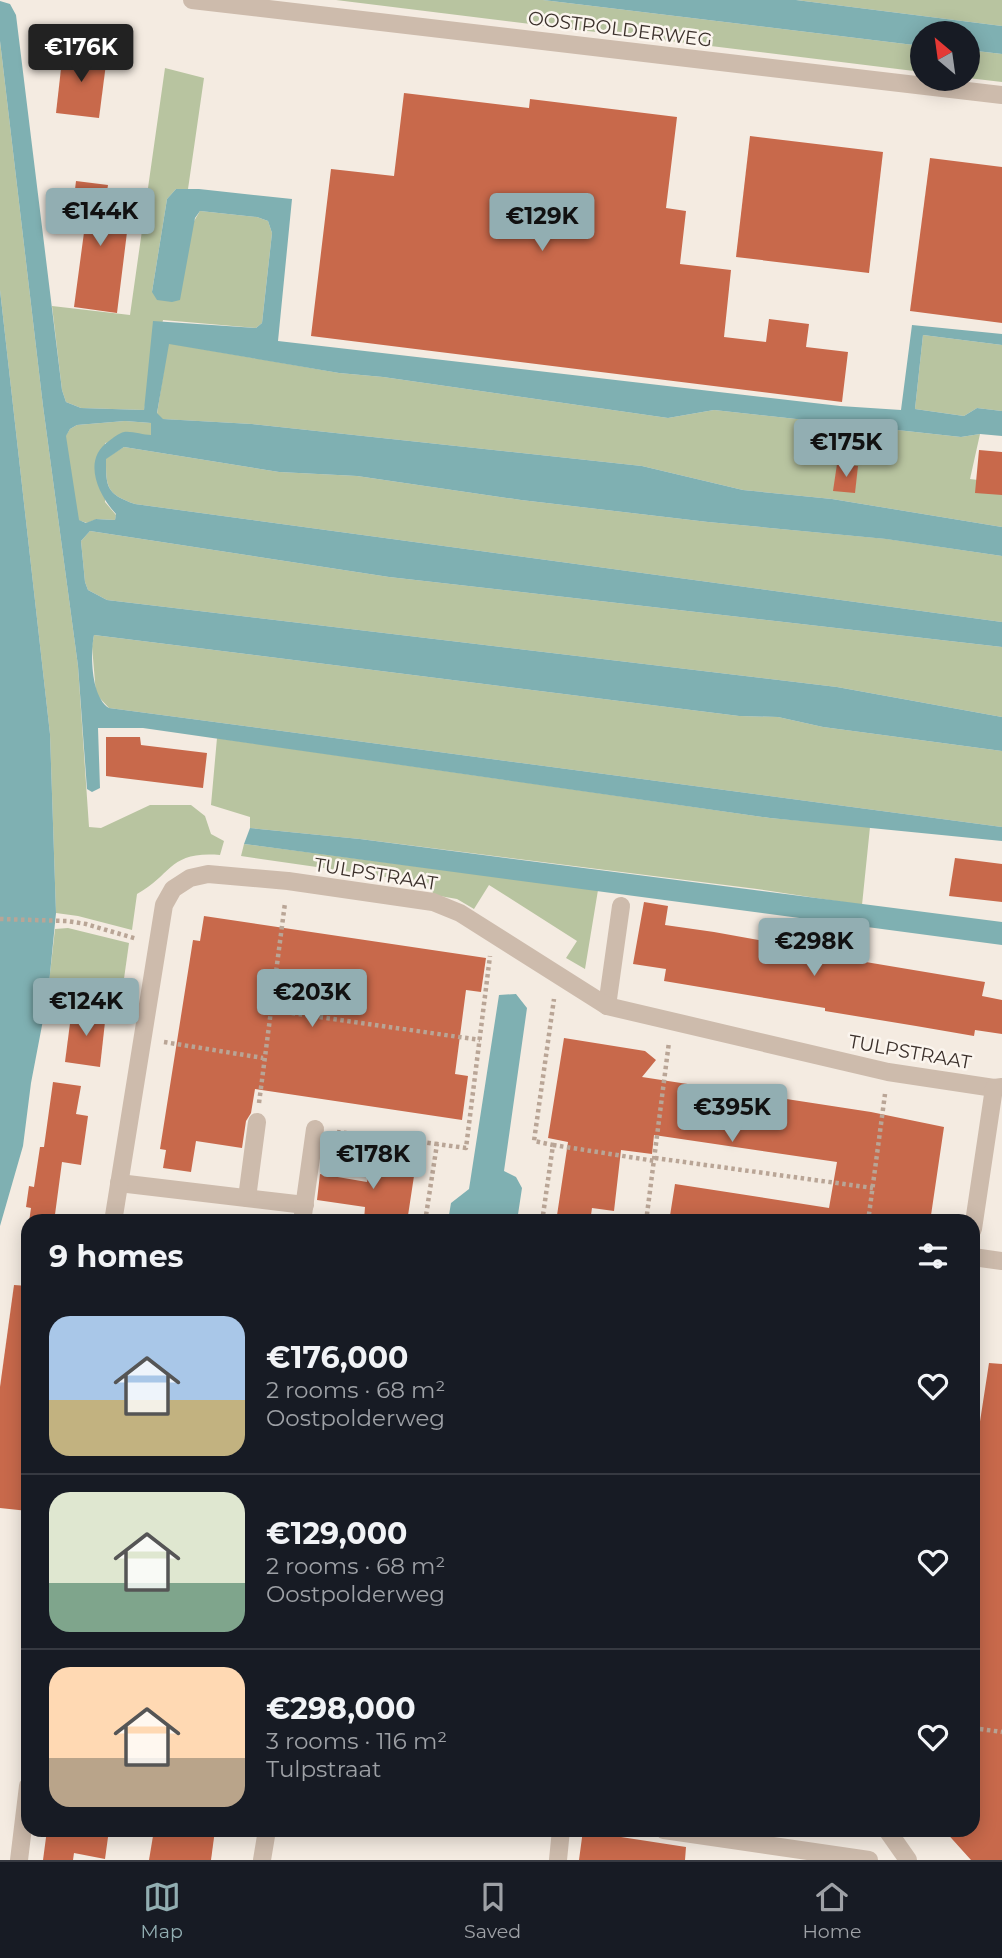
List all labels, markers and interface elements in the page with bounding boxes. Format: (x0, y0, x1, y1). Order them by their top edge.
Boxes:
street label: OOSTPOLDERWEG (527, 6, 713, 52)
north arrow (910, 21, 980, 91)
map controls (910, 21, 980, 91)
pin: €176K (32, 24, 130, 84)
text: €176K (44, 33, 118, 61)
pin: €144K (51, 188, 149, 248)
pin: €129K (493, 194, 591, 253)
text: €144K (62, 197, 138, 225)
text: €129K (505, 202, 579, 230)
pin: €175K (797, 420, 895, 479)
text: €175K (810, 428, 882, 456)
street label: TULPSTRAAT (313, 853, 439, 895)
pin: €298K (765, 918, 863, 978)
text: €298K (775, 927, 854, 955)
pin: €203K (263, 970, 361, 1029)
pin: €124K (37, 978, 135, 1038)
text: €203K (273, 978, 351, 1006)
text: €124K (49, 987, 123, 1015)
street label: TULPSTRAAT (847, 1030, 973, 1074)
pin: €395K (683, 1084, 781, 1144)
text: €395K (693, 1093, 771, 1121)
pin: €178K (324, 1132, 422, 1191)
text: €178K (336, 1140, 410, 1168)
icon: filters (914, 1237, 952, 1275)
text: 9 homes (49, 1238, 184, 1275)
text: €176,000 (266, 1339, 408, 1376)
icon: home (105, 1344, 189, 1428)
icon: heart (914, 1367, 952, 1405)
text: 2 rooms · 68 m² (266, 1376, 445, 1404)
text: Oostpolderweg (266, 1404, 445, 1432)
text: €129,000 (266, 1515, 407, 1552)
icon: home (105, 1520, 189, 1604)
icon: heart (914, 1543, 952, 1581)
text: 2 rooms · 68 m² (266, 1552, 445, 1580)
text: Oostpolderweg (266, 1580, 445, 1608)
text: €298,000 (266, 1690, 416, 1727)
icon: home (105, 1695, 189, 1779)
icon: heart (914, 1718, 952, 1756)
text: 3 rooms · 116 m² (266, 1727, 447, 1755)
text: Tulpstraat (266, 1755, 381, 1783)
tab: Map (141, 1878, 183, 1943)
tab: Saved (464, 1878, 521, 1943)
tab: Home (802, 1878, 861, 1943)

